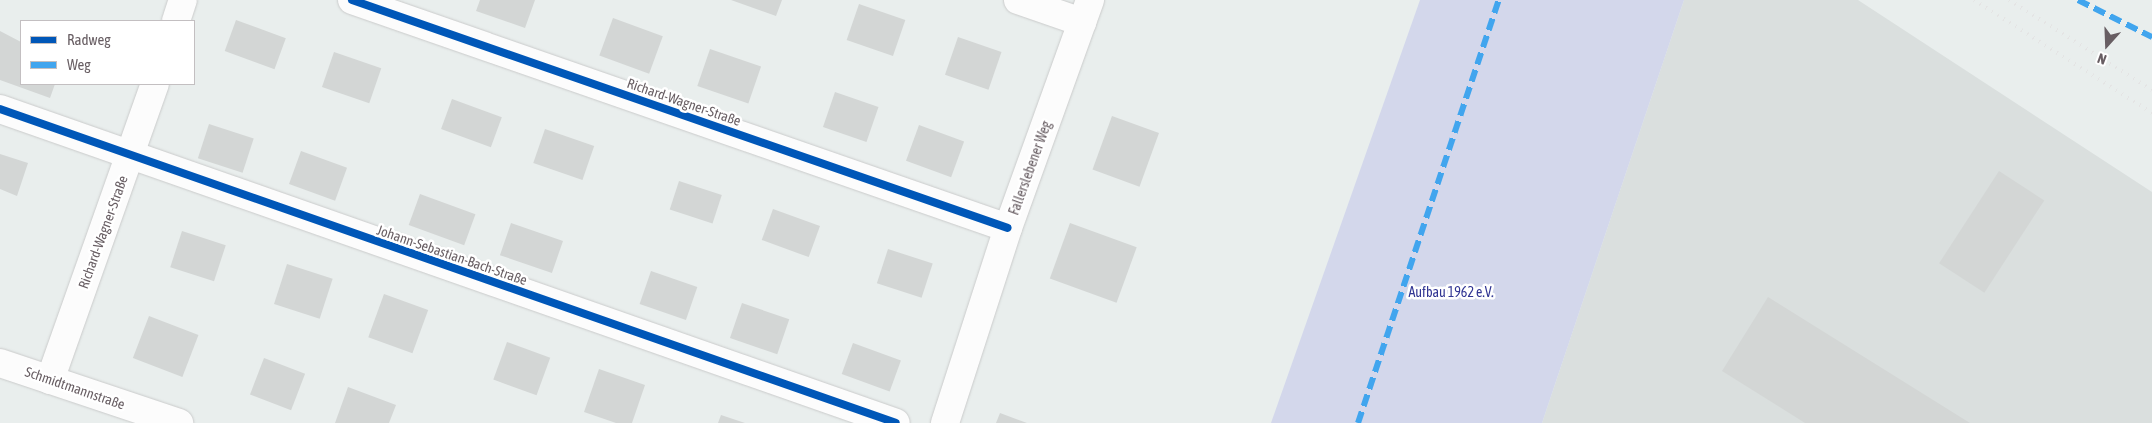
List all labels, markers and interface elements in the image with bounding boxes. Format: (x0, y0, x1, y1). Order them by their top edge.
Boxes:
legend (20, 20, 195, 85)
north arrow (2082, 20, 2132, 70)
text: Radweg (67, 31, 111, 48)
text: N (2095, 50, 2108, 68)
text: Weg (67, 56, 91, 73)
street label: Richard-Wagner-Straße (625, 75, 743, 129)
street label: Fallerslebener Weg (1005, 119, 1055, 217)
street label: Richard-Wagner-Straße (75, 173, 131, 291)
street label: Johann-Sebastian-Bach-Straße (375, 221, 529, 289)
park label: Aufbau 1962 e.V. (1408, 284, 1494, 300)
street label: Schmidtmannstraße (23, 363, 127, 413)

